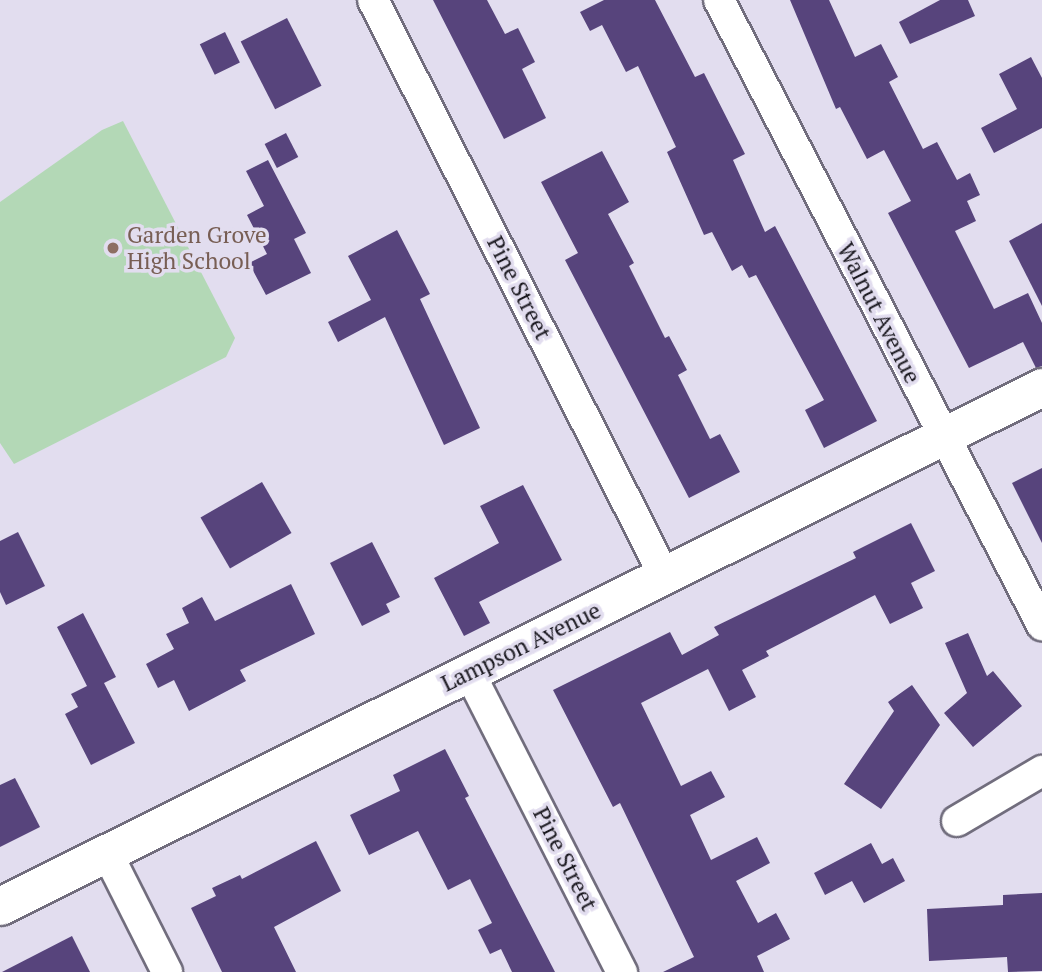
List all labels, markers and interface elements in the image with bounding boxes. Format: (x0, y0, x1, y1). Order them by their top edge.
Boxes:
place label: Garden Grove High School (127, 221, 267, 275)
street label: Pine Street (481, 231, 557, 345)
street label: Walnut Avenue (832, 238, 926, 388)
marker: Garden Grove High School (105, 240, 121, 256)
street label: Lampson Avenue (437, 596, 605, 698)
street label: Pine Street (527, 802, 603, 916)

